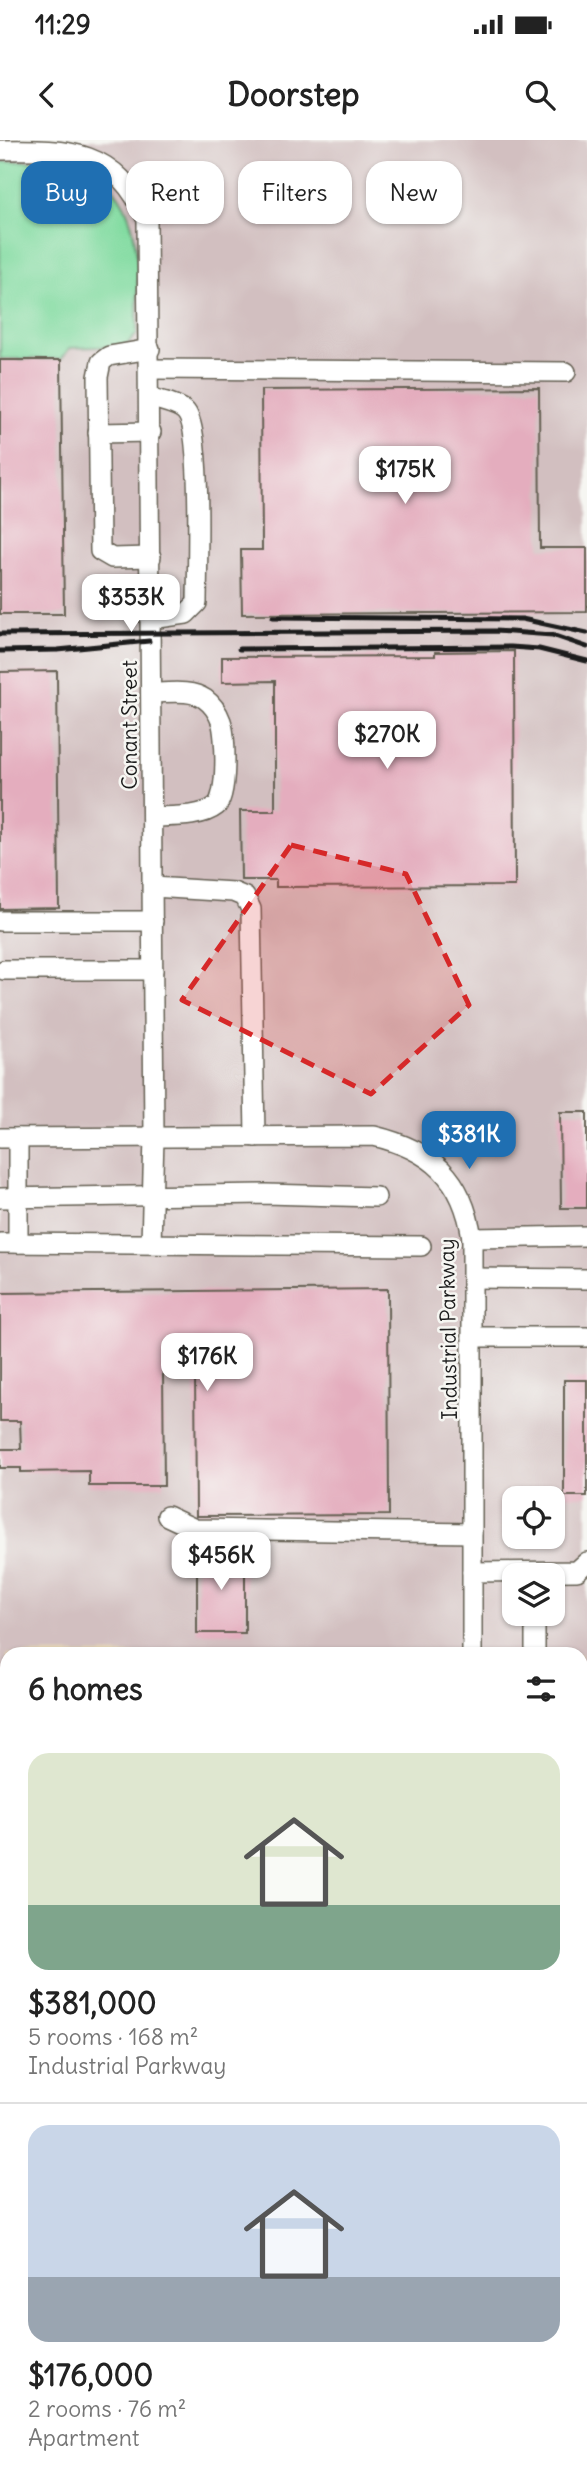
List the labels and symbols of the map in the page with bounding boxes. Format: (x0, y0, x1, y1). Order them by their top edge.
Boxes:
pin: $175K (356, 446, 454, 506)
pin: $353K (82, 574, 180, 634)
street label: Conant Street (116, 660, 143, 790)
pin: $270K (338, 712, 436, 771)
pin: $381K (420, 1112, 518, 1171)
street label: Industrial Parkway (433, 1238, 463, 1420)
pin: $176K (158, 1334, 256, 1393)
pin: $456K (172, 1532, 270, 1592)

